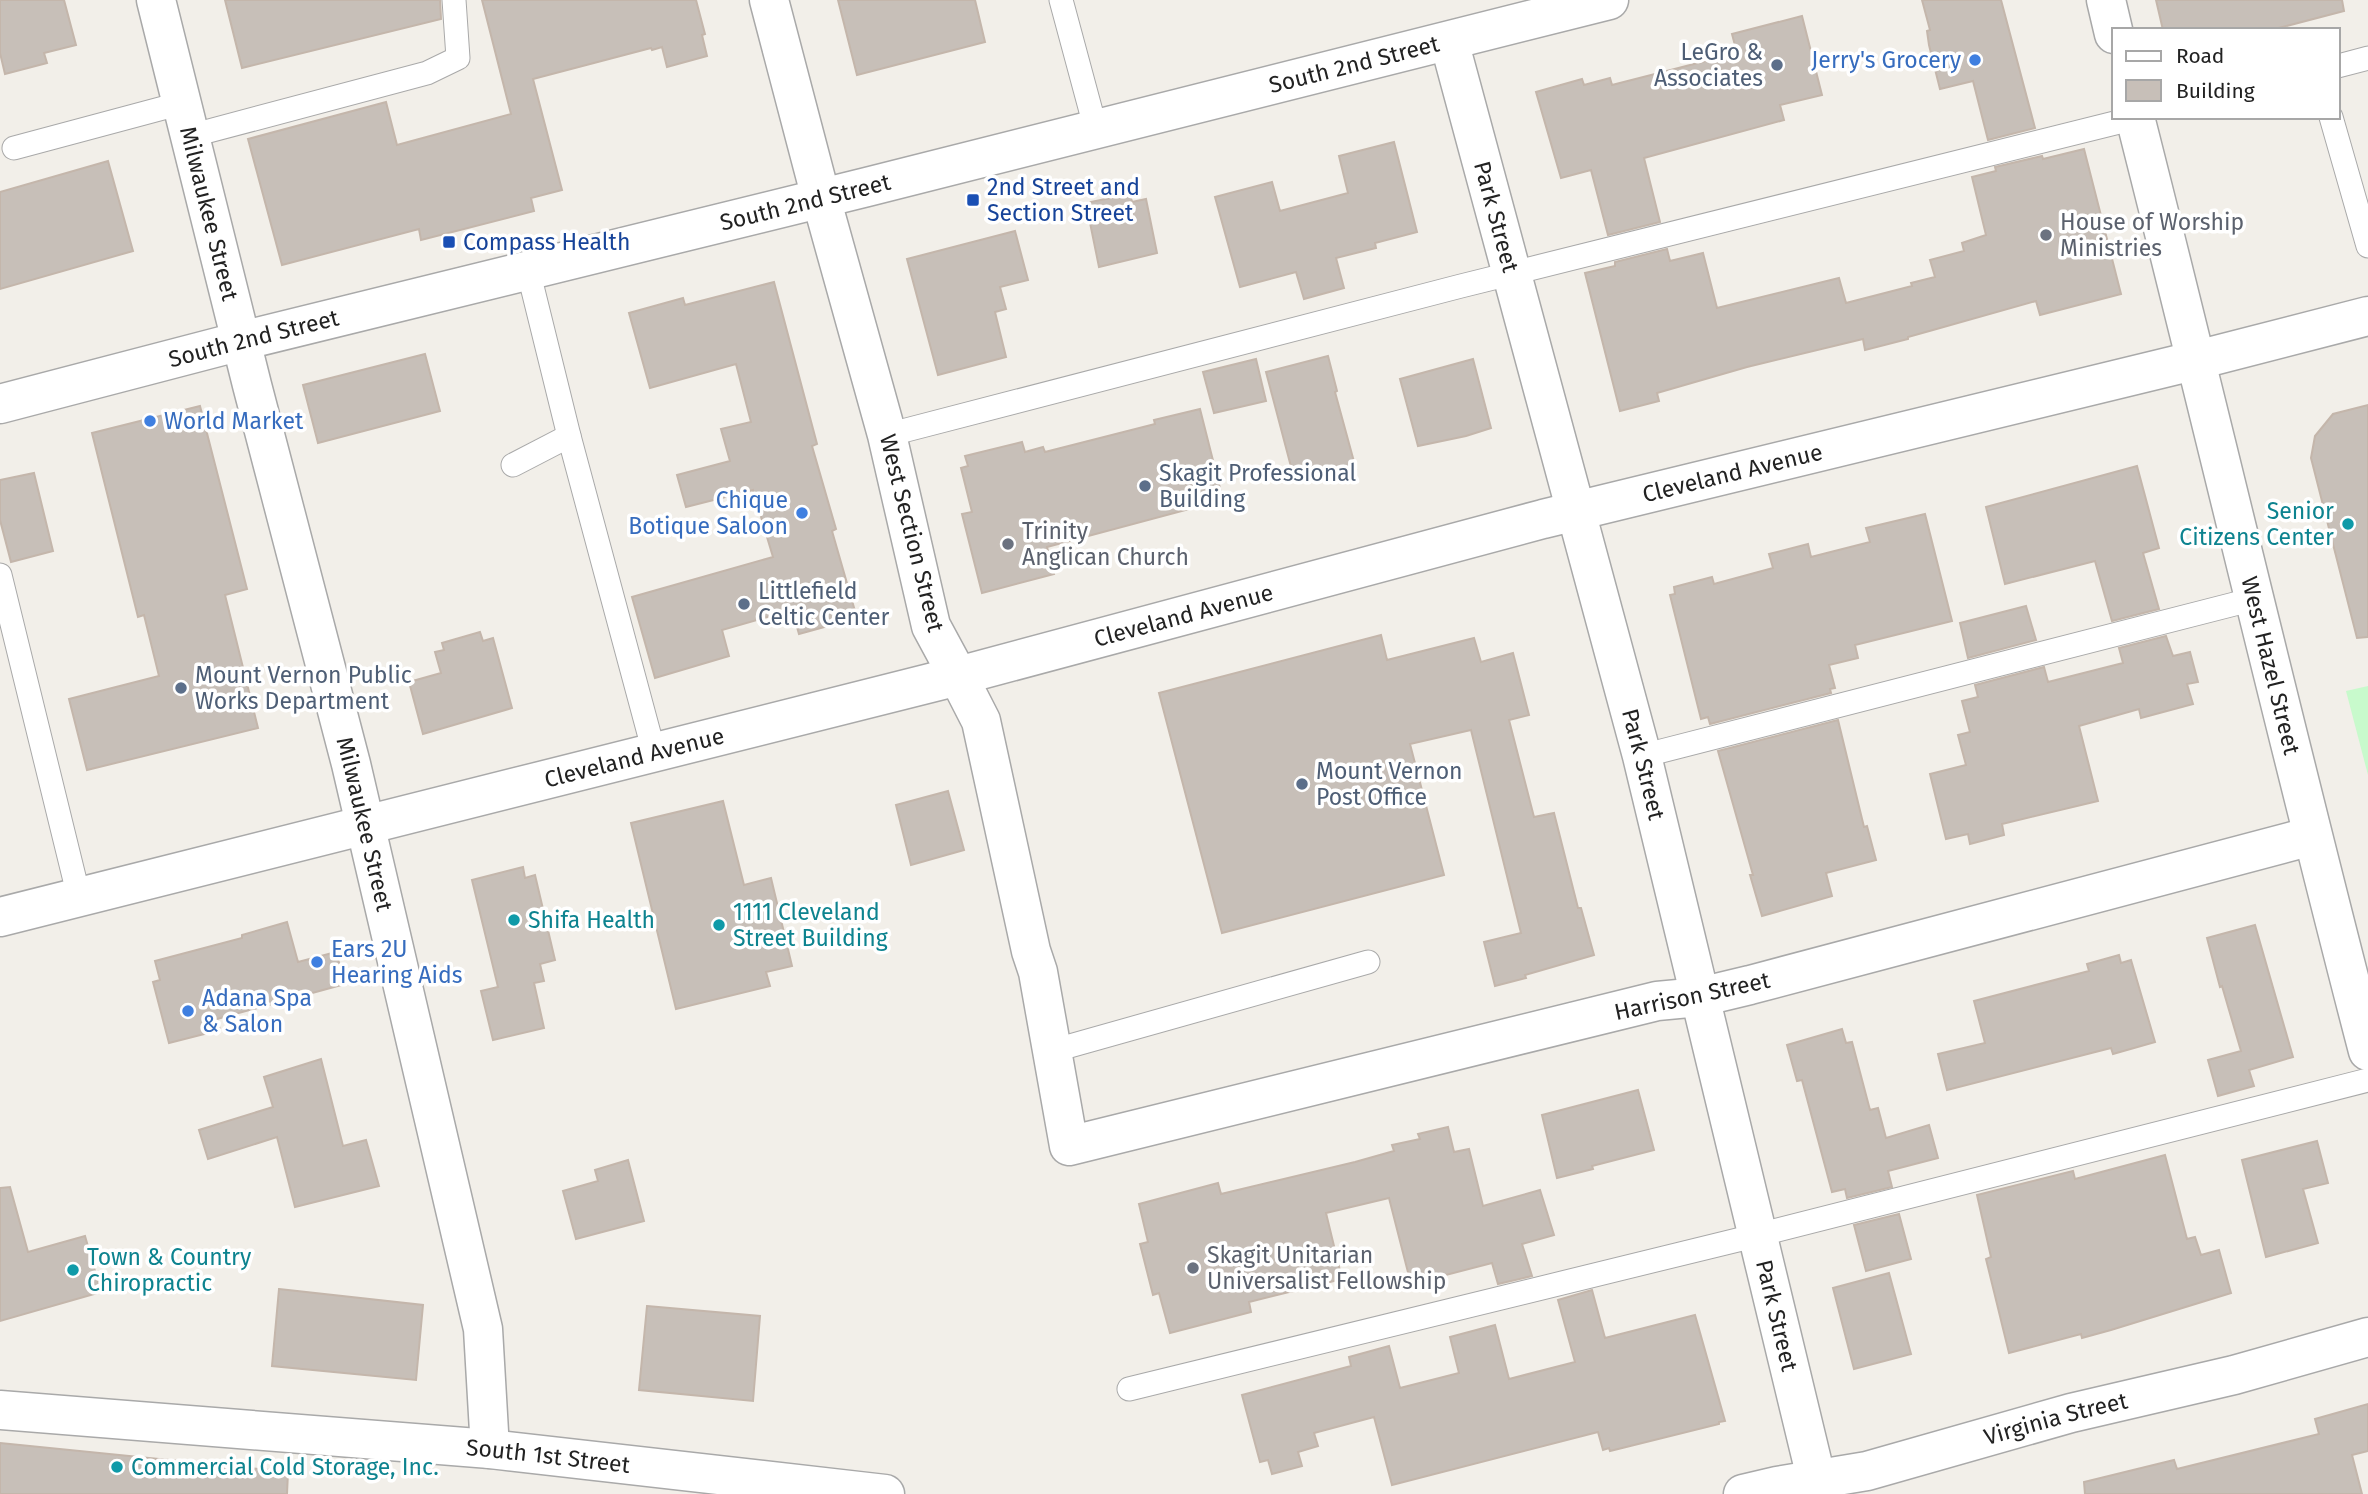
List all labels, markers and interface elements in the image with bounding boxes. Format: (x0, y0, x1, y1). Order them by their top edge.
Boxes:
legend (2112, 28, 2340, 119)
street label: South 2nd Street (1266, 29, 1443, 99)
place label: LeGro & Associates (1654, 38, 1763, 92)
text: Road (2176, 43, 2224, 69)
place label: Jerry's Grocery (1811, 46, 1962, 74)
marker: Jerry's Grocery (1967, 52, 1983, 68)
marker: LeGro & Associates (1769, 57, 1785, 73)
text: Building (2176, 78, 2255, 104)
street label: Milwaukee Street (174, 123, 245, 304)
street label: Park Street (1468, 158, 1525, 276)
street label: South 2nd Street (717, 168, 894, 237)
place label: 2nd Street and Section Street (987, 173, 1140, 227)
marker: 2nd Street and Section Street (965, 192, 981, 208)
place label: House of Worship Ministries (2060, 208, 2244, 262)
marker: House of Worship Ministries (2038, 227, 2054, 243)
place label: Compass Health (463, 228, 630, 256)
marker: Compass Health (441, 234, 457, 250)
street label: South 2nd Street (166, 303, 342, 373)
place label: World Market (164, 407, 304, 435)
marker: World Market (142, 413, 158, 429)
street label: West Section Street (874, 431, 950, 635)
street label: Cleveland Avenue (1639, 438, 1825, 508)
place label: Skagit Professional Building (1159, 459, 1357, 513)
marker: Skagit Professional Building (1137, 478, 1153, 494)
place label: Chique Botique Saloon (628, 486, 788, 540)
place label: Senior Citizens Center (2179, 497, 2334, 551)
marker: Chique Botique Saloon (794, 505, 810, 521)
marker: Senior Citizens Center (2340, 516, 2356, 532)
place label: Trinity Anglican Church (1022, 517, 1189, 571)
marker: Trinity Anglican Church (1000, 536, 1016, 552)
street label: West Hazel Street (2235, 574, 2306, 758)
place label: Littlefield Celtic Center (758, 577, 889, 631)
street label: Cleveland Avenue (1091, 578, 1276, 653)
marker: Littlefield Celtic Center (736, 596, 752, 612)
place label: Mount Vernon Public Works Department (195, 661, 412, 715)
marker: Mount Vernon Public Works Department (173, 680, 189, 696)
street label: Park Street (1616, 706, 1671, 823)
street label: Cleveland Avenue (541, 721, 727, 794)
street label: Milwaukee Street (330, 734, 399, 915)
place label: Mount Vernon Post Office (1316, 757, 1463, 811)
marker: Mount Vernon Post Office (1294, 776, 1310, 792)
place label: 1111 Cleveland Street Building (733, 898, 888, 952)
place label: Shifa Health (528, 906, 655, 934)
marker: Shifa Health (506, 912, 522, 928)
marker: 1111 Cleveland Street Building (711, 917, 727, 933)
place label: Ears 2U Hearing Aids (331, 935, 463, 989)
marker: Ears 2U Hearing Aids (309, 954, 325, 970)
street label: Harrison Street (1612, 966, 1773, 1026)
place label: Adana Spa & Salon (202, 984, 312, 1038)
marker: Adana Spa & Salon (180, 1003, 196, 1019)
place label: Skagit Unitarian Universalist Fellowship (1207, 1241, 1446, 1295)
place label: Town & Country Chiropractic (87, 1243, 252, 1297)
street label: Park Street (1750, 1257, 1804, 1375)
marker: Skagit Unitarian Universalist Fellowship (1185, 1260, 1201, 1276)
marker: Town & Country Chiropractic (65, 1262, 81, 1278)
street label: Virginia Street (1981, 1386, 2131, 1451)
street label: South 1st Street (465, 1433, 632, 1479)
place label: Commercial Cold Storage, Inc. (131, 1453, 439, 1481)
marker: Commercial Cold Storage, Inc. (109, 1459, 125, 1475)

